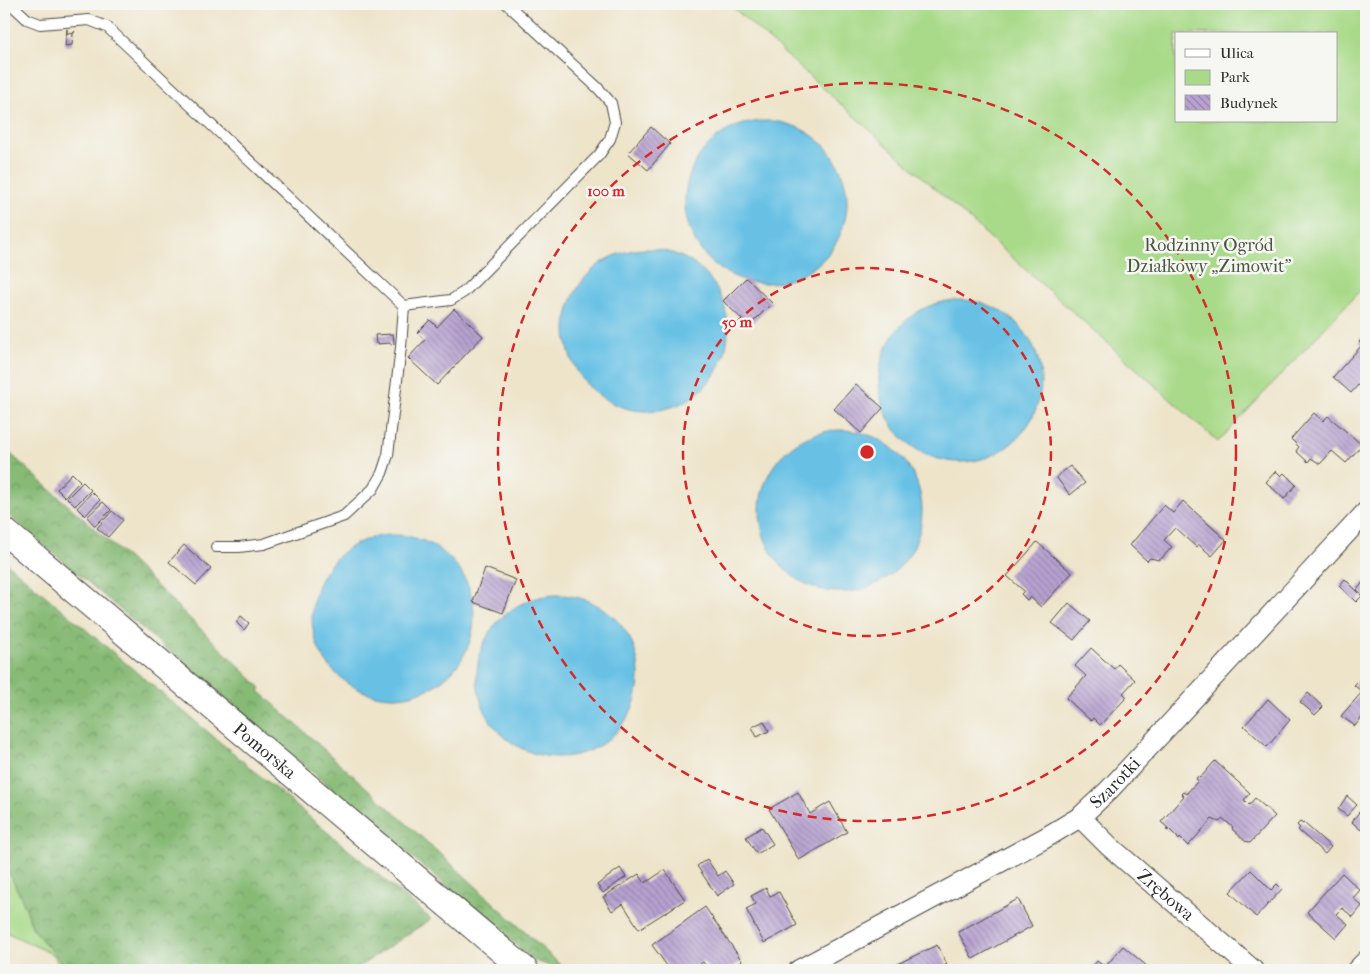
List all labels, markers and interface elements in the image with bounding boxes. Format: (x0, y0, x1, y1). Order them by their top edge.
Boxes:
legend (1175, 32, 1338, 122)
text: Ulica (1220, 44, 1255, 62)
text: Park (1220, 68, 1250, 86)
text: Budynek (1220, 94, 1278, 112)
text: 100 m (587, 182, 625, 200)
park label: Rodzinny Ogród Działkowy „Zimowit” (1127, 235, 1291, 277)
text: 50 m (722, 313, 753, 331)
centre of rings (858, 443, 876, 461)
street label: Pomorska (229, 718, 301, 783)
street label: Szarotki (1086, 752, 1145, 813)
street label: Zrębowa (1133, 865, 1199, 926)

